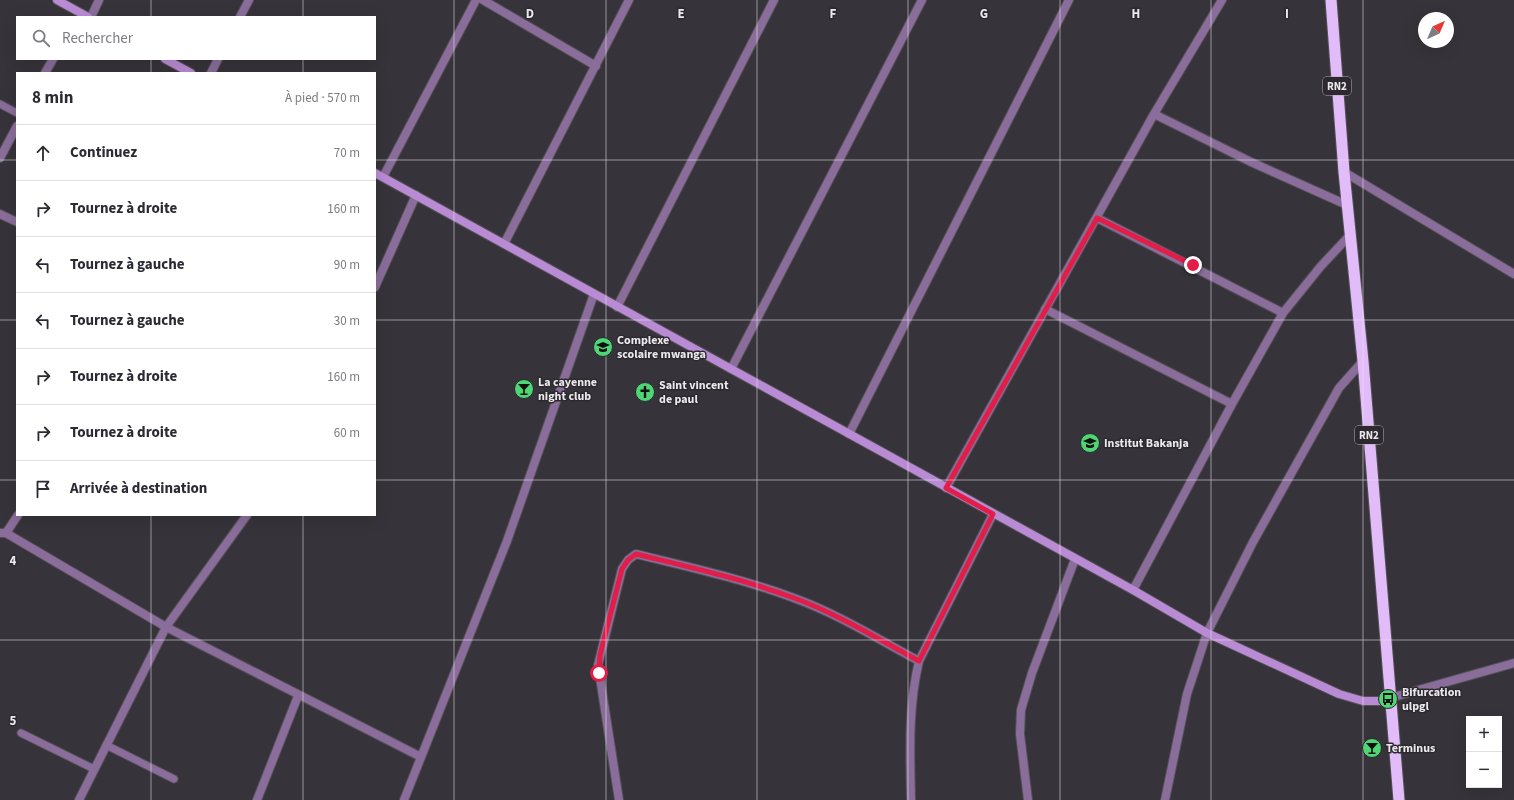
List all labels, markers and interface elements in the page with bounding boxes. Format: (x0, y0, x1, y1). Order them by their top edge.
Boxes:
text: D (526, 5, 534, 23)
text: E (677, 5, 685, 23)
text: F (830, 5, 837, 23)
text: G (980, 5, 988, 23)
text: H (1132, 5, 1140, 23)
text: I (1285, 5, 1289, 23)
north arrow (1418, 12, 1454, 48)
search box (16, 16, 376, 60)
icon: search (30, 27, 52, 49)
text: Rechercher (62, 28, 133, 49)
road number: RN2 (1323, 77, 1351, 95)
text: 8 min (32, 86, 73, 110)
text: À pied · 570 m (285, 89, 360, 107)
icon: ahead (32, 142, 54, 164)
text: Continuez (70, 142, 137, 163)
text: 70 m (334, 144, 360, 162)
icon: right (32, 198, 54, 220)
text: Tournez à droite (70, 198, 177, 219)
text: 160 m (327, 200, 360, 218)
icon: left (32, 254, 54, 276)
text: Tournez à gauche (70, 254, 185, 275)
text: 90 m (334, 256, 360, 274)
route end (1184, 256, 1202, 274)
icon: left (32, 310, 54, 332)
text: Tournez à gauche (70, 310, 185, 331)
text: 30 m (334, 312, 360, 330)
place label: Complexe scolaire mwanga (617, 332, 706, 363)
school or university icon: Complexe scolaire mwanga (592, 336, 614, 358)
icon: right (32, 366, 54, 388)
text: Tournez à droite (70, 366, 177, 387)
text: 160 m (327, 368, 360, 386)
place label: La cayenne night club (538, 374, 597, 405)
place label: Saint vincent de paul (659, 377, 729, 408)
bar icon: La cayenne night club (513, 378, 535, 400)
church icon: Saint vincent de paul (634, 381, 656, 403)
icon: right (32, 422, 54, 444)
text: Tournez à droite (70, 422, 177, 443)
text: 60 m (334, 424, 360, 442)
road number: RN2 (1355, 426, 1383, 444)
school or university icon: Institut Bakanja (1079, 432, 1101, 454)
place label: Institut Bakanja (1104, 435, 1189, 452)
icon: arrive (32, 478, 54, 500)
text: Arrivée à destination (70, 478, 207, 499)
text: 4 (10, 552, 17, 570)
route start (590, 664, 608, 682)
place label: Bifurcation ulpgl (1402, 684, 1461, 715)
bus stop icon: Bifurcation ulpgl (1377, 688, 1399, 710)
text: 5 (10, 712, 17, 730)
map controls (1466, 716, 1502, 788)
button: + (1466, 716, 1502, 752)
bar icon: Terminus (1361, 737, 1383, 759)
place label: Terminus (1386, 740, 1435, 757)
button: − (1466, 752, 1502, 788)

